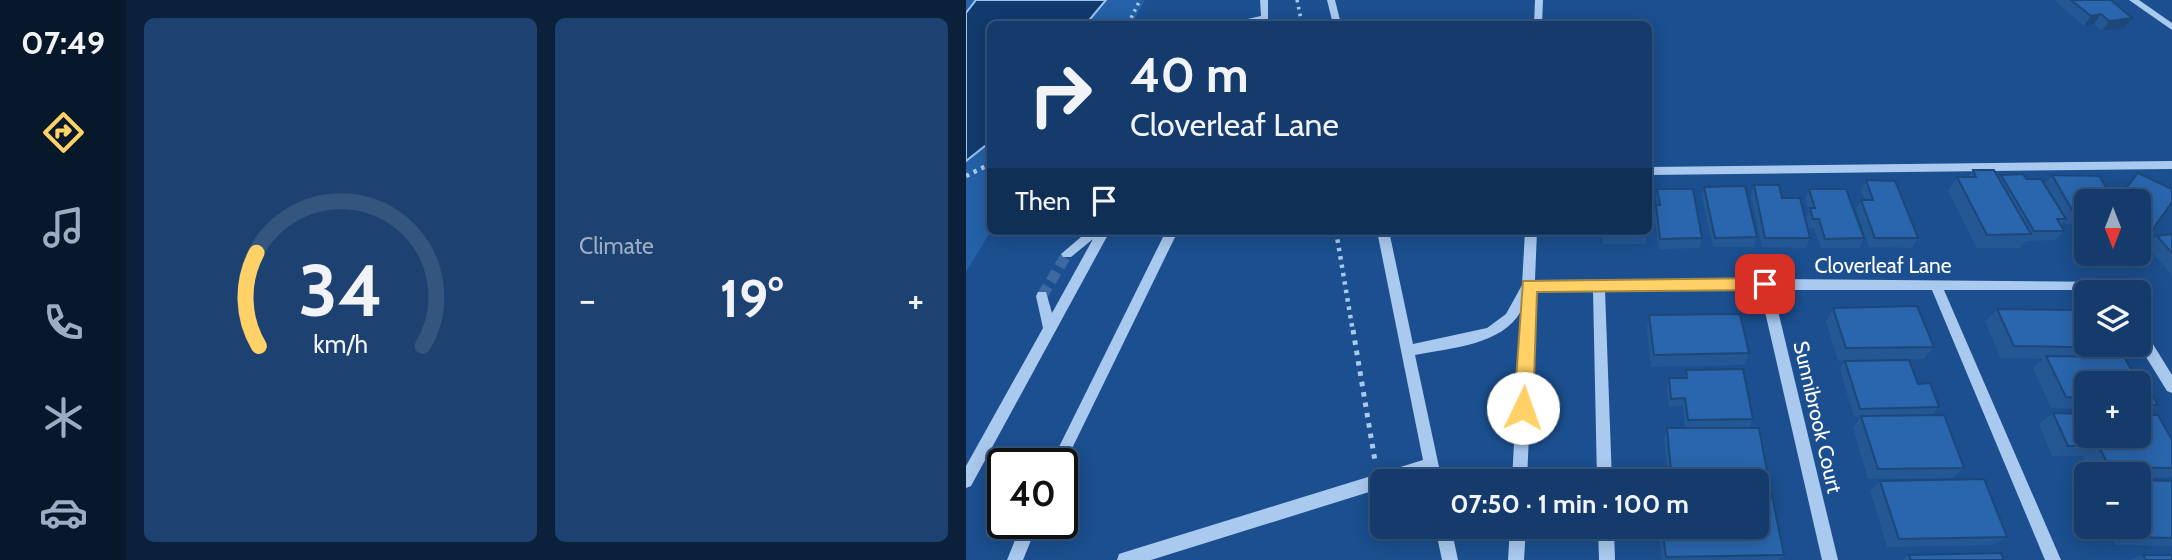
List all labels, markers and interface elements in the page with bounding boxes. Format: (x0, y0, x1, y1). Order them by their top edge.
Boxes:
text: 07:49 (21, 23, 105, 62)
text: 40 m (1130, 45, 1249, 104)
icon: right (1015, 49, 1106, 140)
text: Cloverleaf Lane (1130, 105, 1339, 144)
icon: directions (39, 108, 88, 157)
icon: arrive (1085, 182, 1123, 220)
text: Then (1015, 185, 1071, 217)
north arrow (2074, 189, 2151, 266)
map controls (2074, 189, 2151, 539)
icon: music (39, 203, 88, 252)
text: Climate (579, 232, 654, 260)
text: 34 (298, 246, 383, 334)
street label: Cloverleaf Lane (1814, 253, 1952, 278)
pin (1735, 254, 1795, 314)
icon: arrive (1746, 265, 1784, 303)
text: 19° (720, 267, 783, 330)
text: − (579, 276, 596, 323)
text: + (907, 276, 924, 323)
button: layers (2074, 280, 2151, 357)
icon: phone (39, 298, 88, 347)
text: km/h (313, 329, 368, 359)
street label: Sunnibrook Court (1788, 339, 1848, 495)
position arrow (1486, 371, 1560, 445)
button: + (2074, 371, 2151, 448)
icon: climate (39, 393, 88, 442)
speed limit sign: 40 (987, 448, 1078, 539)
button: − (2074, 462, 2151, 539)
icon: car (39, 488, 88, 537)
text: 07:50 · 1 min · 100 m (1450, 488, 1689, 520)

